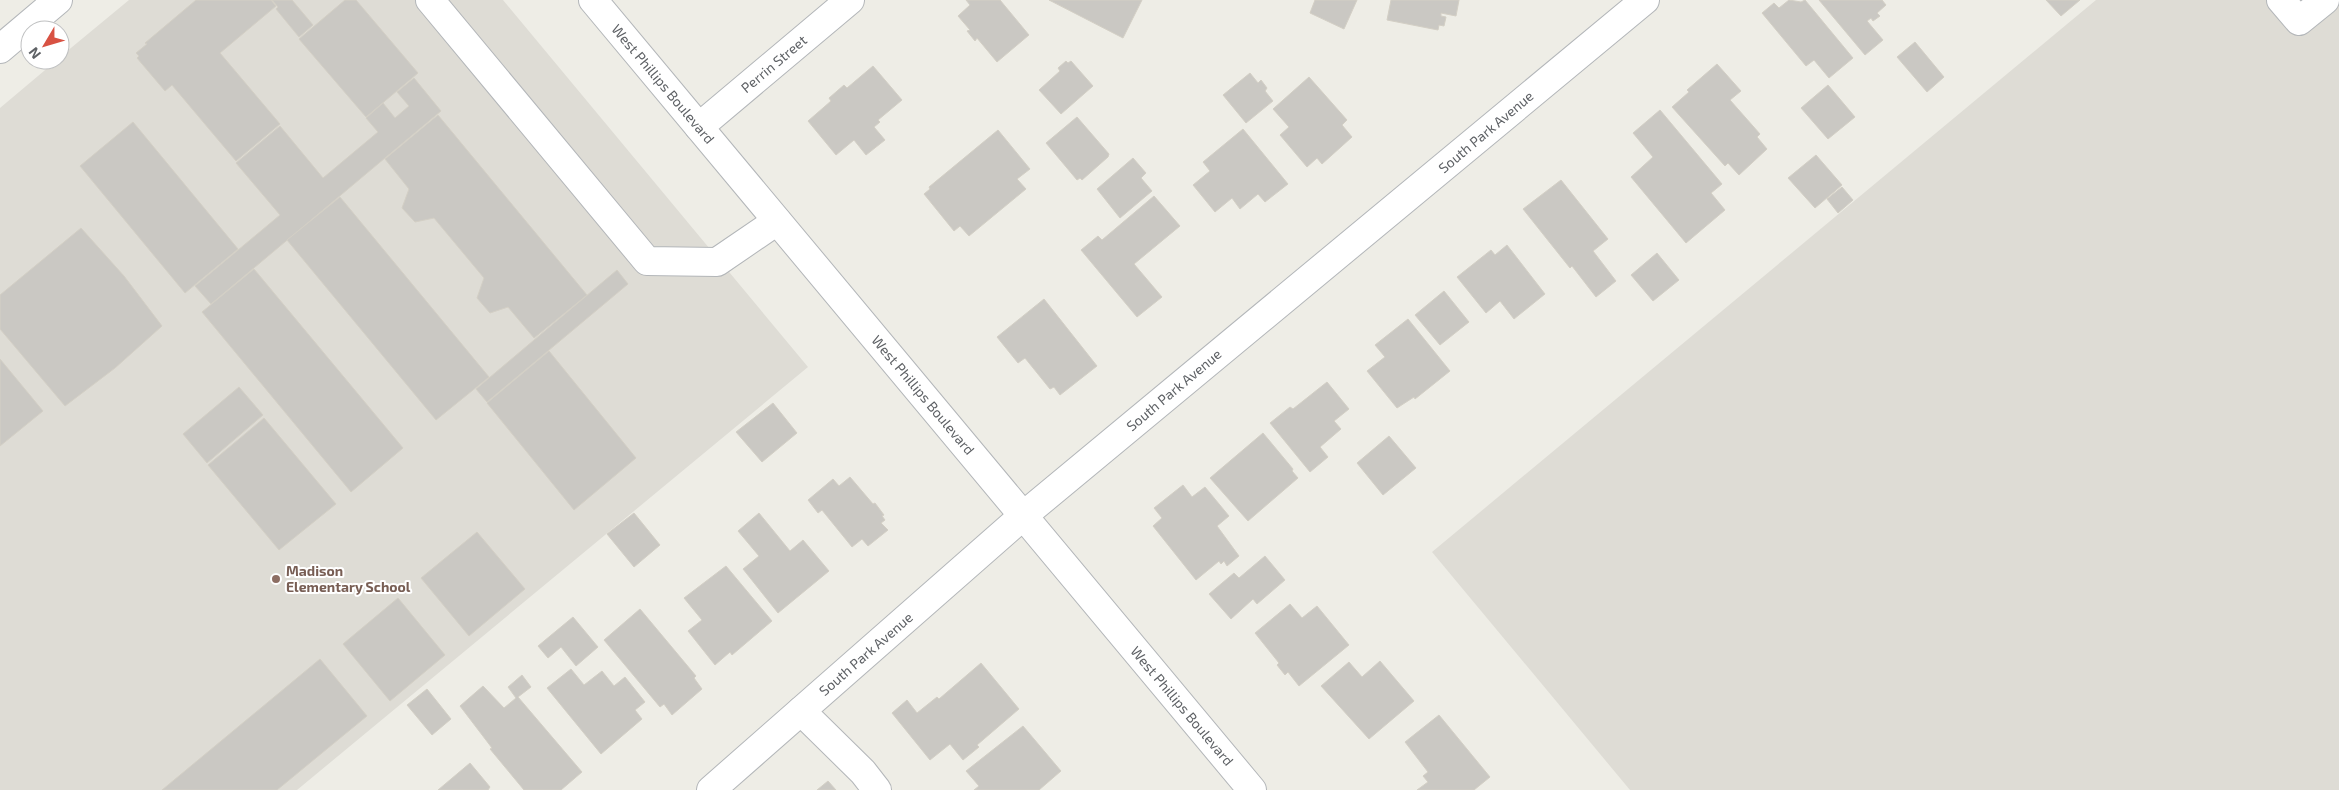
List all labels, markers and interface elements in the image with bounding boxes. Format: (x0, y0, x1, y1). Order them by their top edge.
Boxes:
north arrow (20, 20, 70, 70)
street label: West Phillips Boulevard (608, 20, 718, 147)
street label: Perrin Street (737, 31, 810, 96)
text: N (25, 44, 44, 63)
street label: South Park Avenue (1435, 87, 1537, 176)
street label: West Phillips Boulevard (868, 331, 978, 458)
street label: South Park Avenue (1123, 345, 1225, 434)
place label: Madison Elementary School (286, 562, 411, 595)
marker: Madison Elementary School (270, 573, 282, 585)
street label: South Park Avenue (815, 608, 916, 699)
street label: West Phillips Boulevard (1127, 642, 1237, 769)

